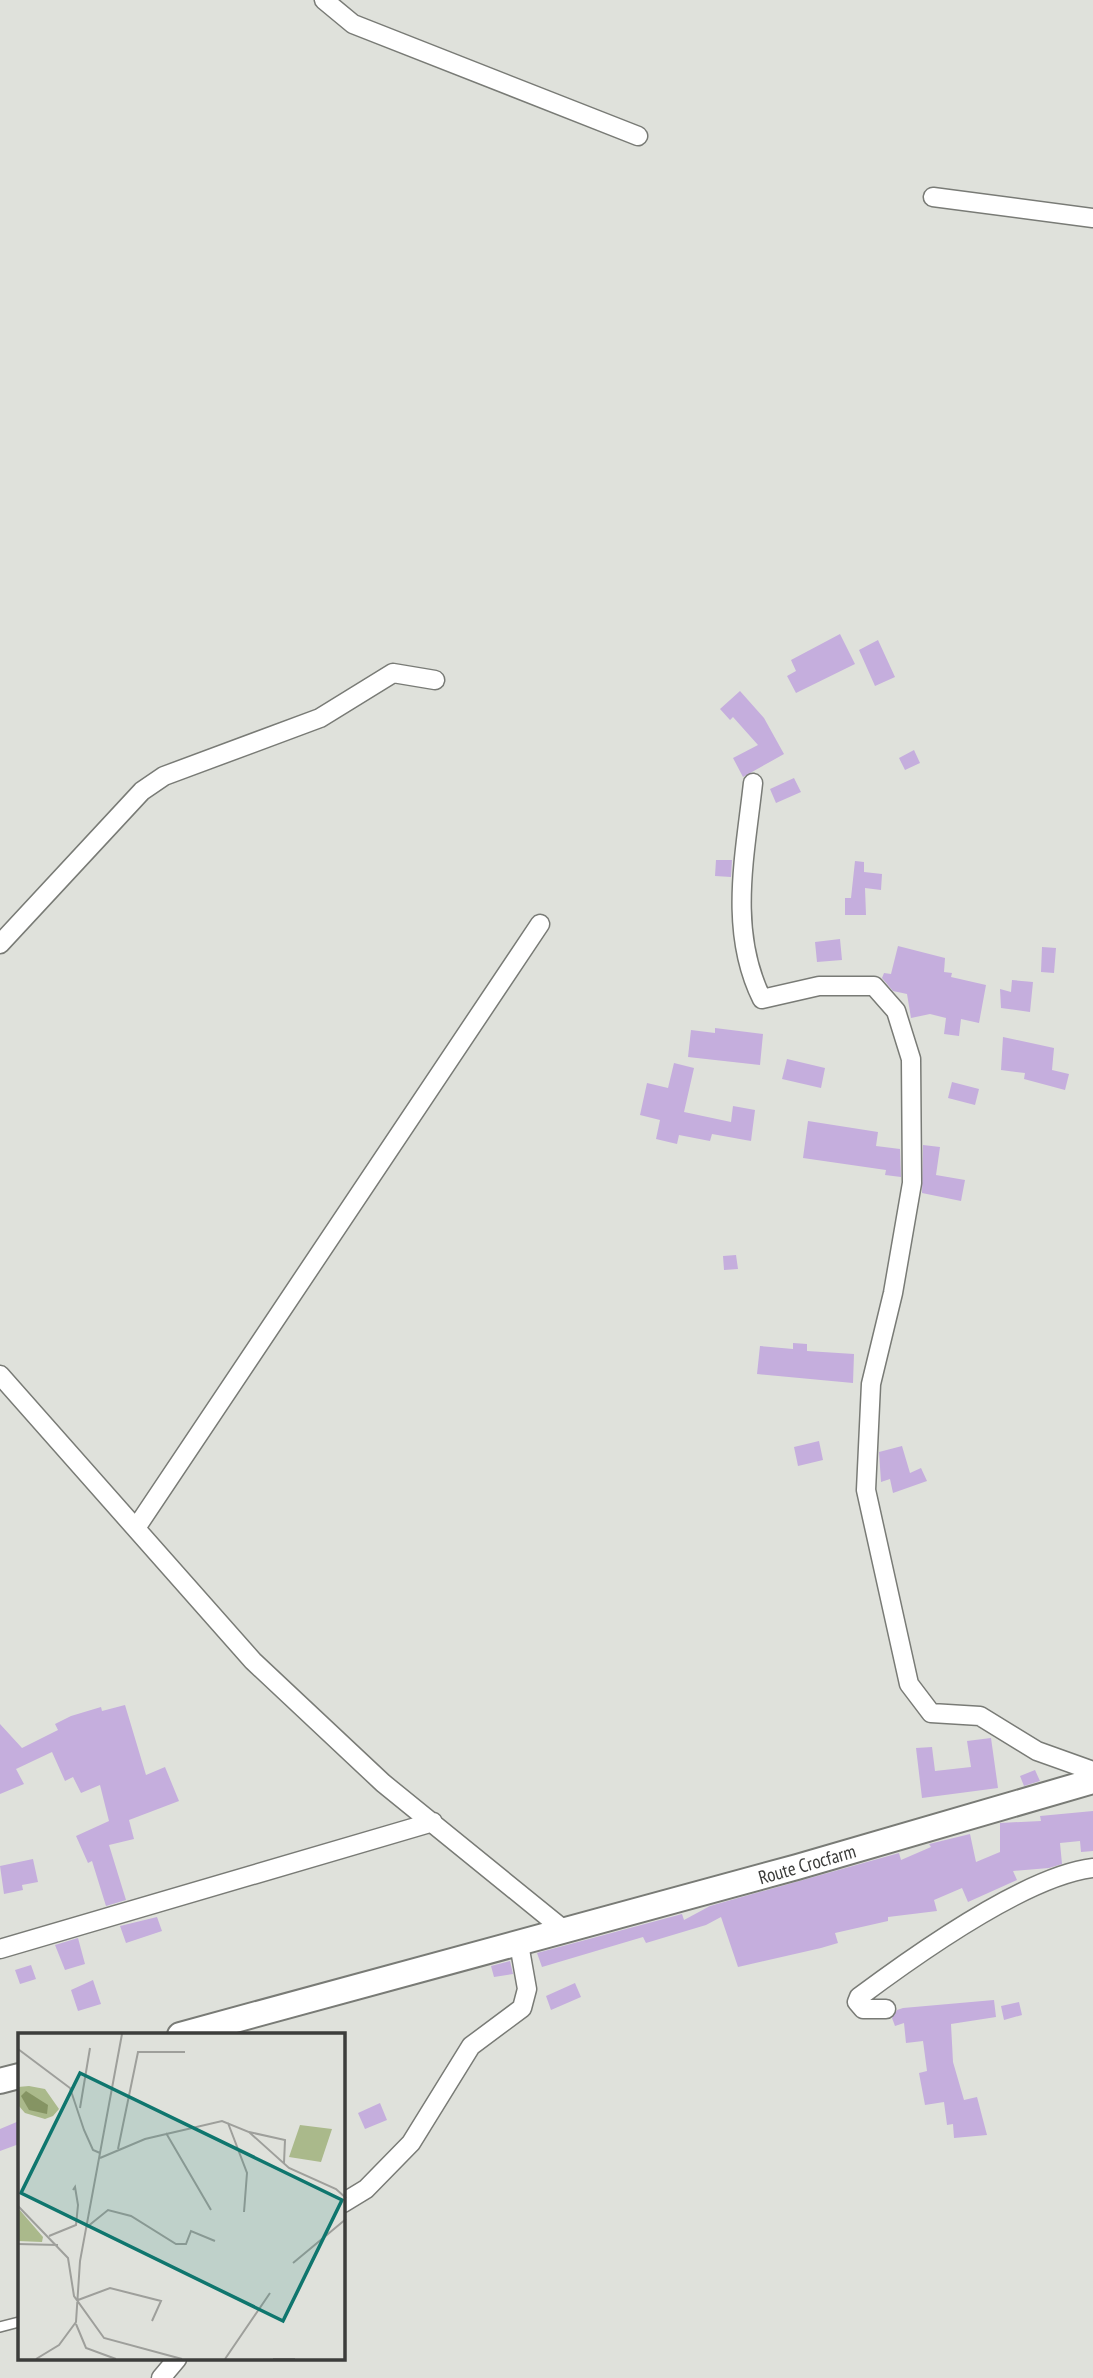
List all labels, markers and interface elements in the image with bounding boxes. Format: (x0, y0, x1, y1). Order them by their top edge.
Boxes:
street label: Route Crocfarm (755, 1839, 859, 1889)
inset map (18, 2033, 345, 2360)

